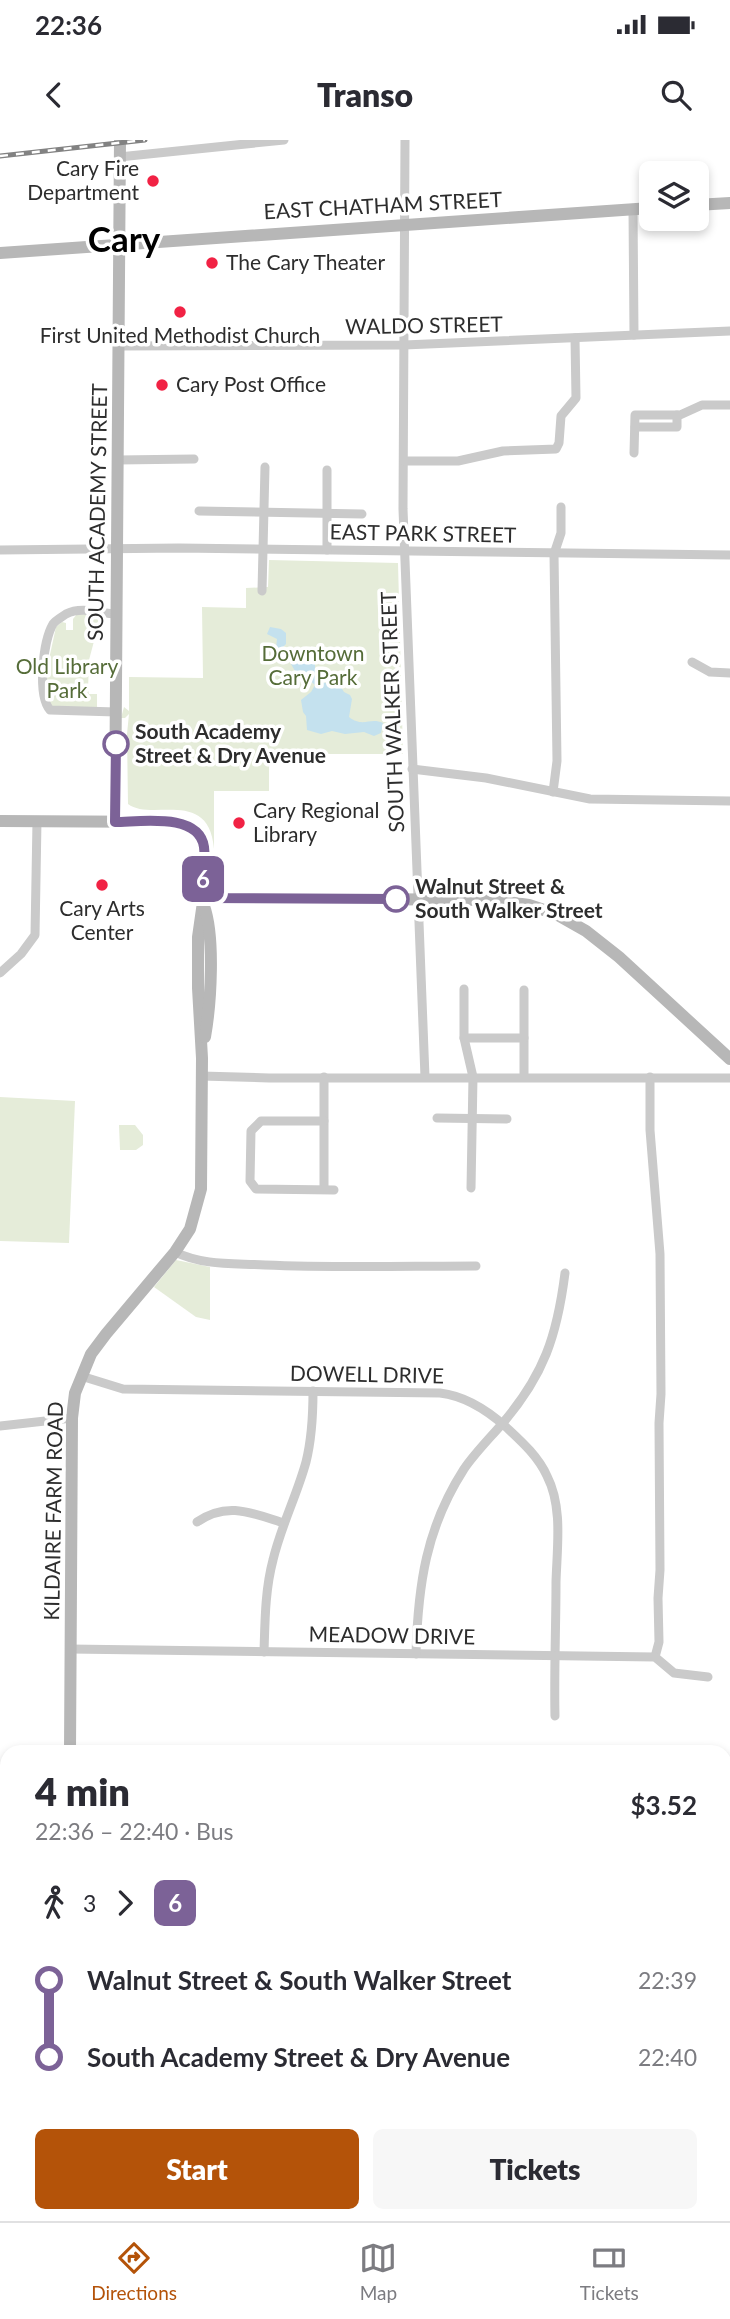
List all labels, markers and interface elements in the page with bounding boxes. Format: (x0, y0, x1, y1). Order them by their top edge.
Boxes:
text: 22:36 (35, 9, 102, 41)
text: Transo (317, 75, 413, 114)
icon: back (35, 76, 73, 114)
icon: search (657, 76, 695, 114)
place label: Cary Fire Department (27, 155, 139, 204)
map controls (639, 161, 709, 231)
button: layers (639, 161, 709, 231)
marker: Cary Fire Department (145, 173, 161, 189)
street label: EAST CHATHAM STREET (263, 186, 503, 223)
district label: Cary (88, 217, 161, 259)
place label: The Cary Theater (226, 249, 385, 274)
marker: The Cary Theater (204, 255, 220, 271)
marker: First United Methodist Church (172, 304, 188, 320)
street label: WALDO STREET (345, 311, 504, 338)
place label: First United Methodist Church (40, 322, 320, 347)
place label: Cary Post Office (176, 371, 326, 396)
marker: Cary Post Office (154, 377, 170, 393)
street label: SOUTH ACADEMY STREET (82, 382, 111, 641)
street label: EAST PARK STREET (329, 518, 517, 547)
street label: SOUTH WALKER STREET (375, 590, 408, 833)
park label: Downtown Cary Park (261, 640, 365, 689)
park label: Old Library Park (16, 653, 119, 702)
place label: South Academy Street & Dry Avenue (135, 718, 326, 767)
marker: South Academy Street & Dry Avenue (103, 731, 129, 757)
place label: Cary Regional Library (253, 797, 379, 846)
marker: Cary Regional Library (231, 815, 247, 831)
line badge: 6 (180, 856, 226, 902)
text: 6 (196, 864, 210, 893)
place label: Walnut Street & South Walker Street (415, 873, 603, 922)
marker: Cary Arts Center (94, 877, 110, 893)
marker: Walnut Street & South Walker Street (383, 886, 409, 912)
place label: Cary Arts Center (59, 895, 145, 944)
street label: DOWELL DRIVE (290, 1360, 444, 1387)
street label: KILDAIRE FARM ROAD (38, 1401, 67, 1621)
street label: MEADOW DRIVE (309, 1621, 476, 1648)
text: 4 min (35, 1768, 130, 1814)
text: $3.52 (631, 1789, 697, 1821)
text: 22:36 – 22:40 · Bus (35, 1817, 234, 1845)
icon: walk (35, 1884, 73, 1922)
icon: forward (106, 1884, 144, 1922)
text: 6 (168, 1888, 182, 1917)
text: 3 (83, 1889, 96, 1917)
text: Walnut Street & South Walker Street (87, 1964, 511, 1996)
text: 22:39 (638, 1966, 697, 1994)
text: South Academy Street & Dry Avenue (87, 2041, 510, 2073)
text: 22:40 (638, 2043, 697, 2071)
button: Start (35, 2129, 359, 2209)
button: Tickets (373, 2129, 697, 2209)
tab: Directions (91, 2239, 177, 2304)
tab: Map (359, 2239, 397, 2304)
tab: Tickets (580, 2239, 639, 2304)

